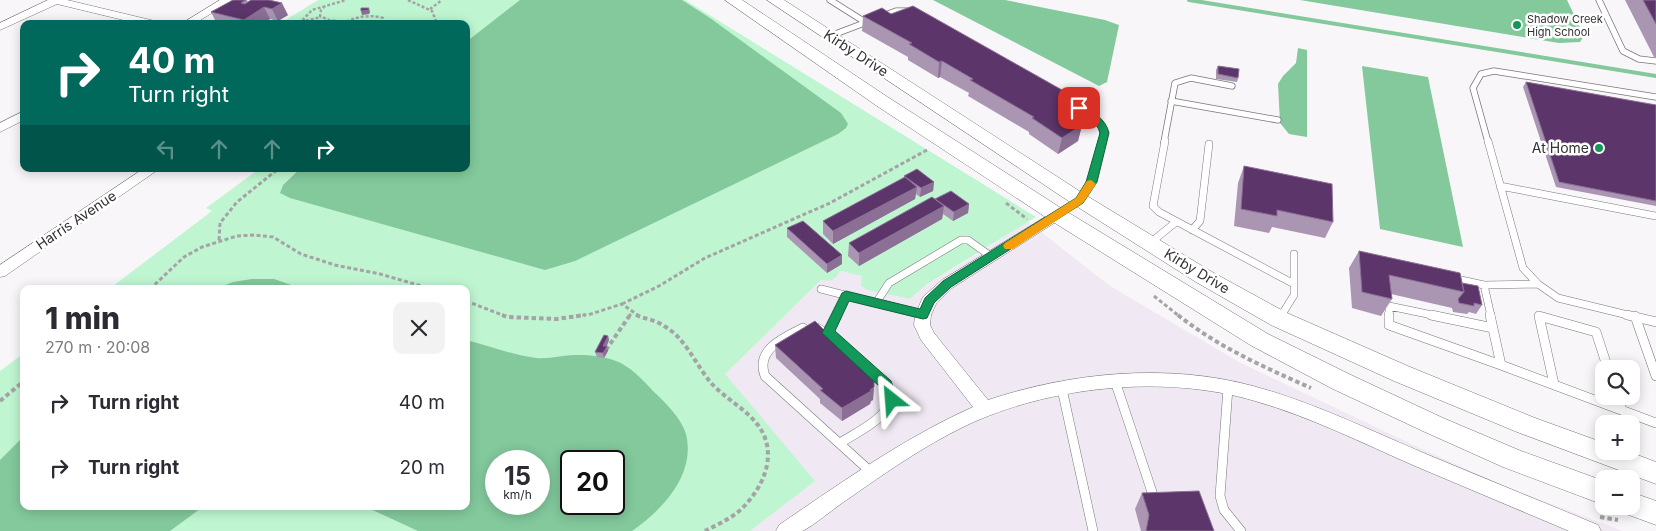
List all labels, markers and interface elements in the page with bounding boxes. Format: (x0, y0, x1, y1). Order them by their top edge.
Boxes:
place label: Shadow Creek High School (1527, 12, 1603, 39)
marker: Shadow Creek High School (1511, 19, 1523, 31)
street label: Kirby Drive (821, 25, 892, 80)
text: 40 m (128, 39, 216, 81)
icon: right (45, 40, 110, 105)
text: Turn right (128, 81, 229, 107)
pin (1058, 87, 1100, 129)
icon: arrive (1065, 94, 1093, 122)
icon: left (152, 135, 180, 163)
icon: ahead (205, 135, 233, 163)
icon: ahead (258, 135, 286, 163)
icon: right (311, 135, 339, 163)
place label: At Home (1532, 139, 1589, 156)
marker: At Home (1593, 142, 1605, 154)
street label: Harris Avenue (32, 186, 119, 253)
street label: Kirby Drive (1161, 244, 1233, 297)
text: 1 min (45, 300, 120, 336)
button: close (393, 302, 445, 354)
text: 270 m · 20:08 (45, 337, 150, 357)
map controls (1595, 360, 1640, 515)
button: search (1595, 360, 1640, 405)
position arrow (865, 373, 917, 425)
icon: right (45, 389, 73, 417)
text: Turn right (88, 391, 179, 414)
text: 40 m (399, 391, 445, 414)
button: + (1595, 415, 1640, 460)
speed limit sign: 20 (560, 450, 625, 515)
icon: right (45, 454, 73, 482)
text: Turn right (88, 456, 179, 479)
text: 20 m (399, 456, 445, 479)
text: 15 (504, 461, 531, 491)
button: − (1595, 470, 1640, 515)
text: km/h (503, 487, 532, 502)

